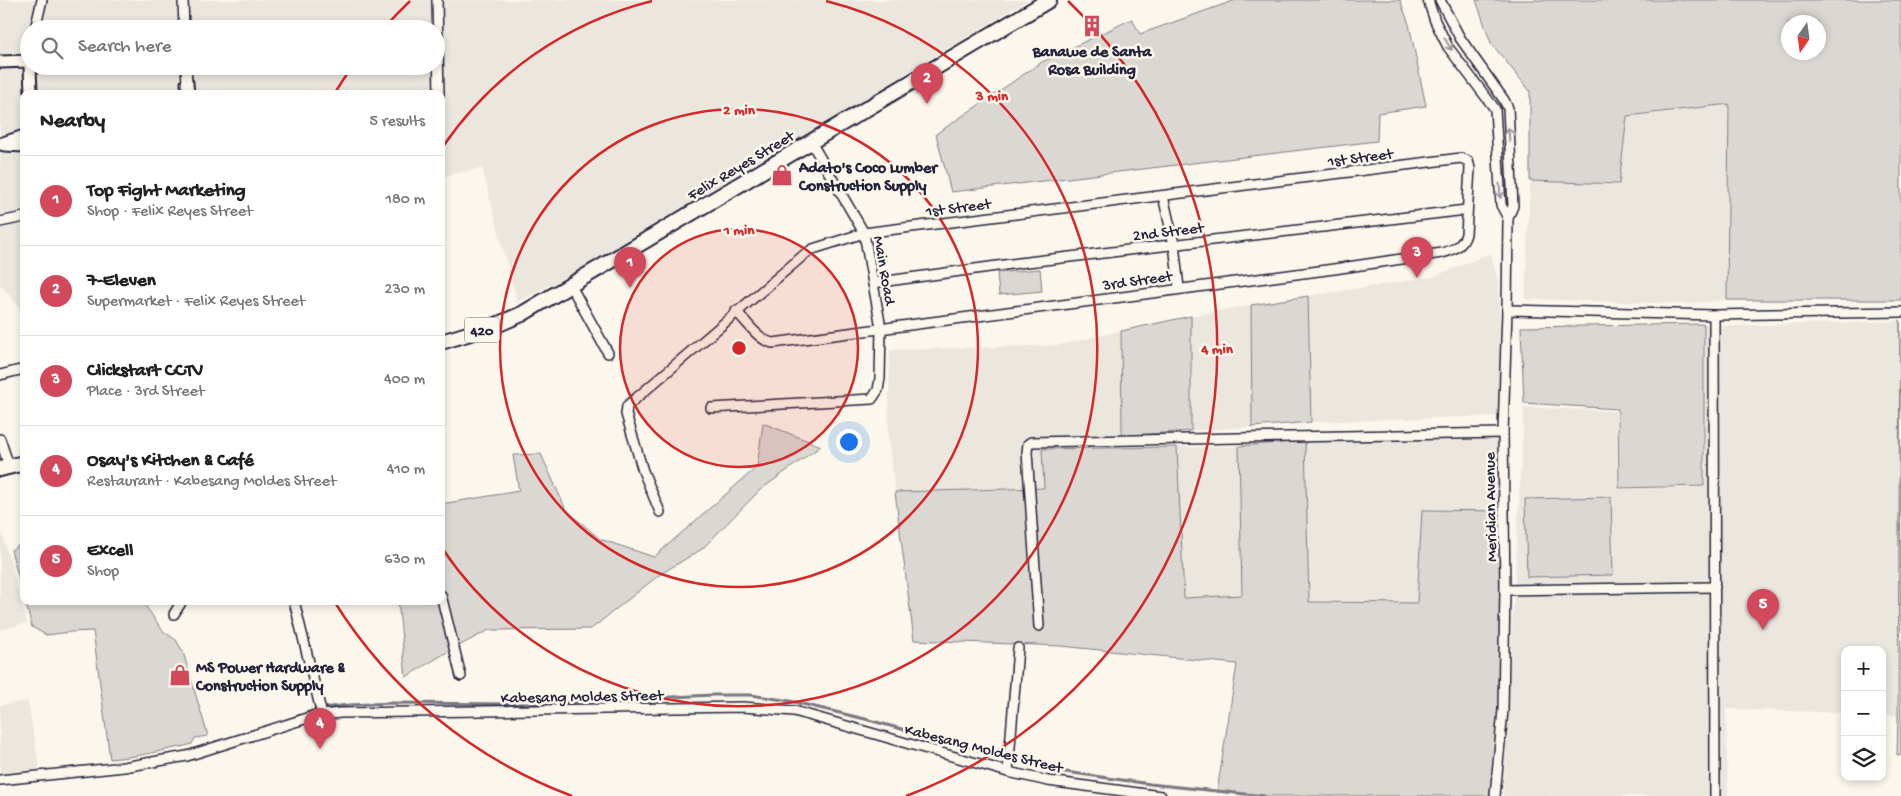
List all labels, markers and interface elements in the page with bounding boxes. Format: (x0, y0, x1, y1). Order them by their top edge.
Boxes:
building icon: Banawe de Santa Rosa Building (1079, 13, 1105, 39)
north arrow (1781, 15, 1826, 60)
search box (20, 20, 445, 75)
icon: search (38, 34, 66, 62)
text: Search here (78, 36, 172, 59)
one-way arrow (1443, 37, 1453, 51)
place label: Banawe de Santa Rosa Building (1032, 44, 1152, 81)
pin: 2 (911, 63, 943, 104)
text: 3 min (975, 88, 1009, 106)
text: 2 min (723, 102, 756, 120)
text: Nearby (40, 110, 105, 135)
text: 5 results (370, 113, 425, 132)
street label: Felix Reyes Street (684, 127, 800, 207)
one-way arrow (1505, 127, 1514, 143)
street label: 1st Street (1326, 146, 1395, 173)
place label: Adato's Coco Lumber Construction Supply (798, 160, 939, 197)
shop icon: Adato's Coco Lumber Construction Supply (769, 162, 795, 188)
text: Top Fight Marketing (87, 180, 246, 203)
one-way arrow (1496, 183, 1505, 199)
text: 1 (53, 191, 59, 210)
text: 180 m (386, 191, 425, 210)
street label: 1st Street (924, 196, 993, 223)
text: Shop · Felix Reyes Street (87, 203, 253, 222)
street label: 2nd Street (1132, 220, 1206, 247)
text: 1 min (723, 222, 755, 240)
street label: Main Road (867, 235, 898, 308)
pin: 3 (1401, 237, 1433, 278)
pin: 1 (614, 247, 646, 288)
street label: 3rd Street (1101, 268, 1175, 297)
text: 7-Eleven (87, 270, 156, 293)
text: 2 (52, 281, 60, 300)
text: 230 m (385, 281, 425, 300)
text: Supermarket · Felix Reyes Street (87, 293, 305, 312)
road number: 420 (464, 318, 500, 342)
centre of rings (730, 339, 748, 357)
text: 4 min (1200, 341, 1234, 359)
text: Clickstart CCTV (87, 360, 203, 383)
text: 3 (52, 371, 60, 390)
text: 400 m (384, 371, 425, 390)
text: Place · 3rd Street (87, 383, 204, 402)
your location (836, 429, 862, 455)
text: Osay's Kitchen & Café (87, 450, 254, 473)
street label: Meridian Avenue (1482, 451, 1503, 562)
text: 4 (52, 461, 60, 480)
text: 410 m (387, 461, 425, 480)
text: Restaurant · Kabesang Moldes Street (87, 473, 336, 492)
text: Excell (87, 540, 133, 563)
text: 5 (52, 551, 60, 570)
text: 630 m (384, 551, 425, 570)
text: Shop (87, 563, 119, 582)
pin: 5 (1747, 589, 1779, 630)
map controls (1841, 646, 1886, 781)
button: + (1841, 646, 1886, 691)
place label: MS Power Hardware & Construction Supply (195, 660, 346, 697)
shop icon: MS Power Hardware & Construction Supply (167, 662, 193, 688)
street label: Kabesang Moldes Street (501, 688, 665, 709)
button: − (1841, 691, 1886, 736)
pin: 4 (304, 708, 336, 749)
street label: Kabesang Moldes Street (902, 722, 1066, 780)
button: layers (1841, 736, 1886, 781)

